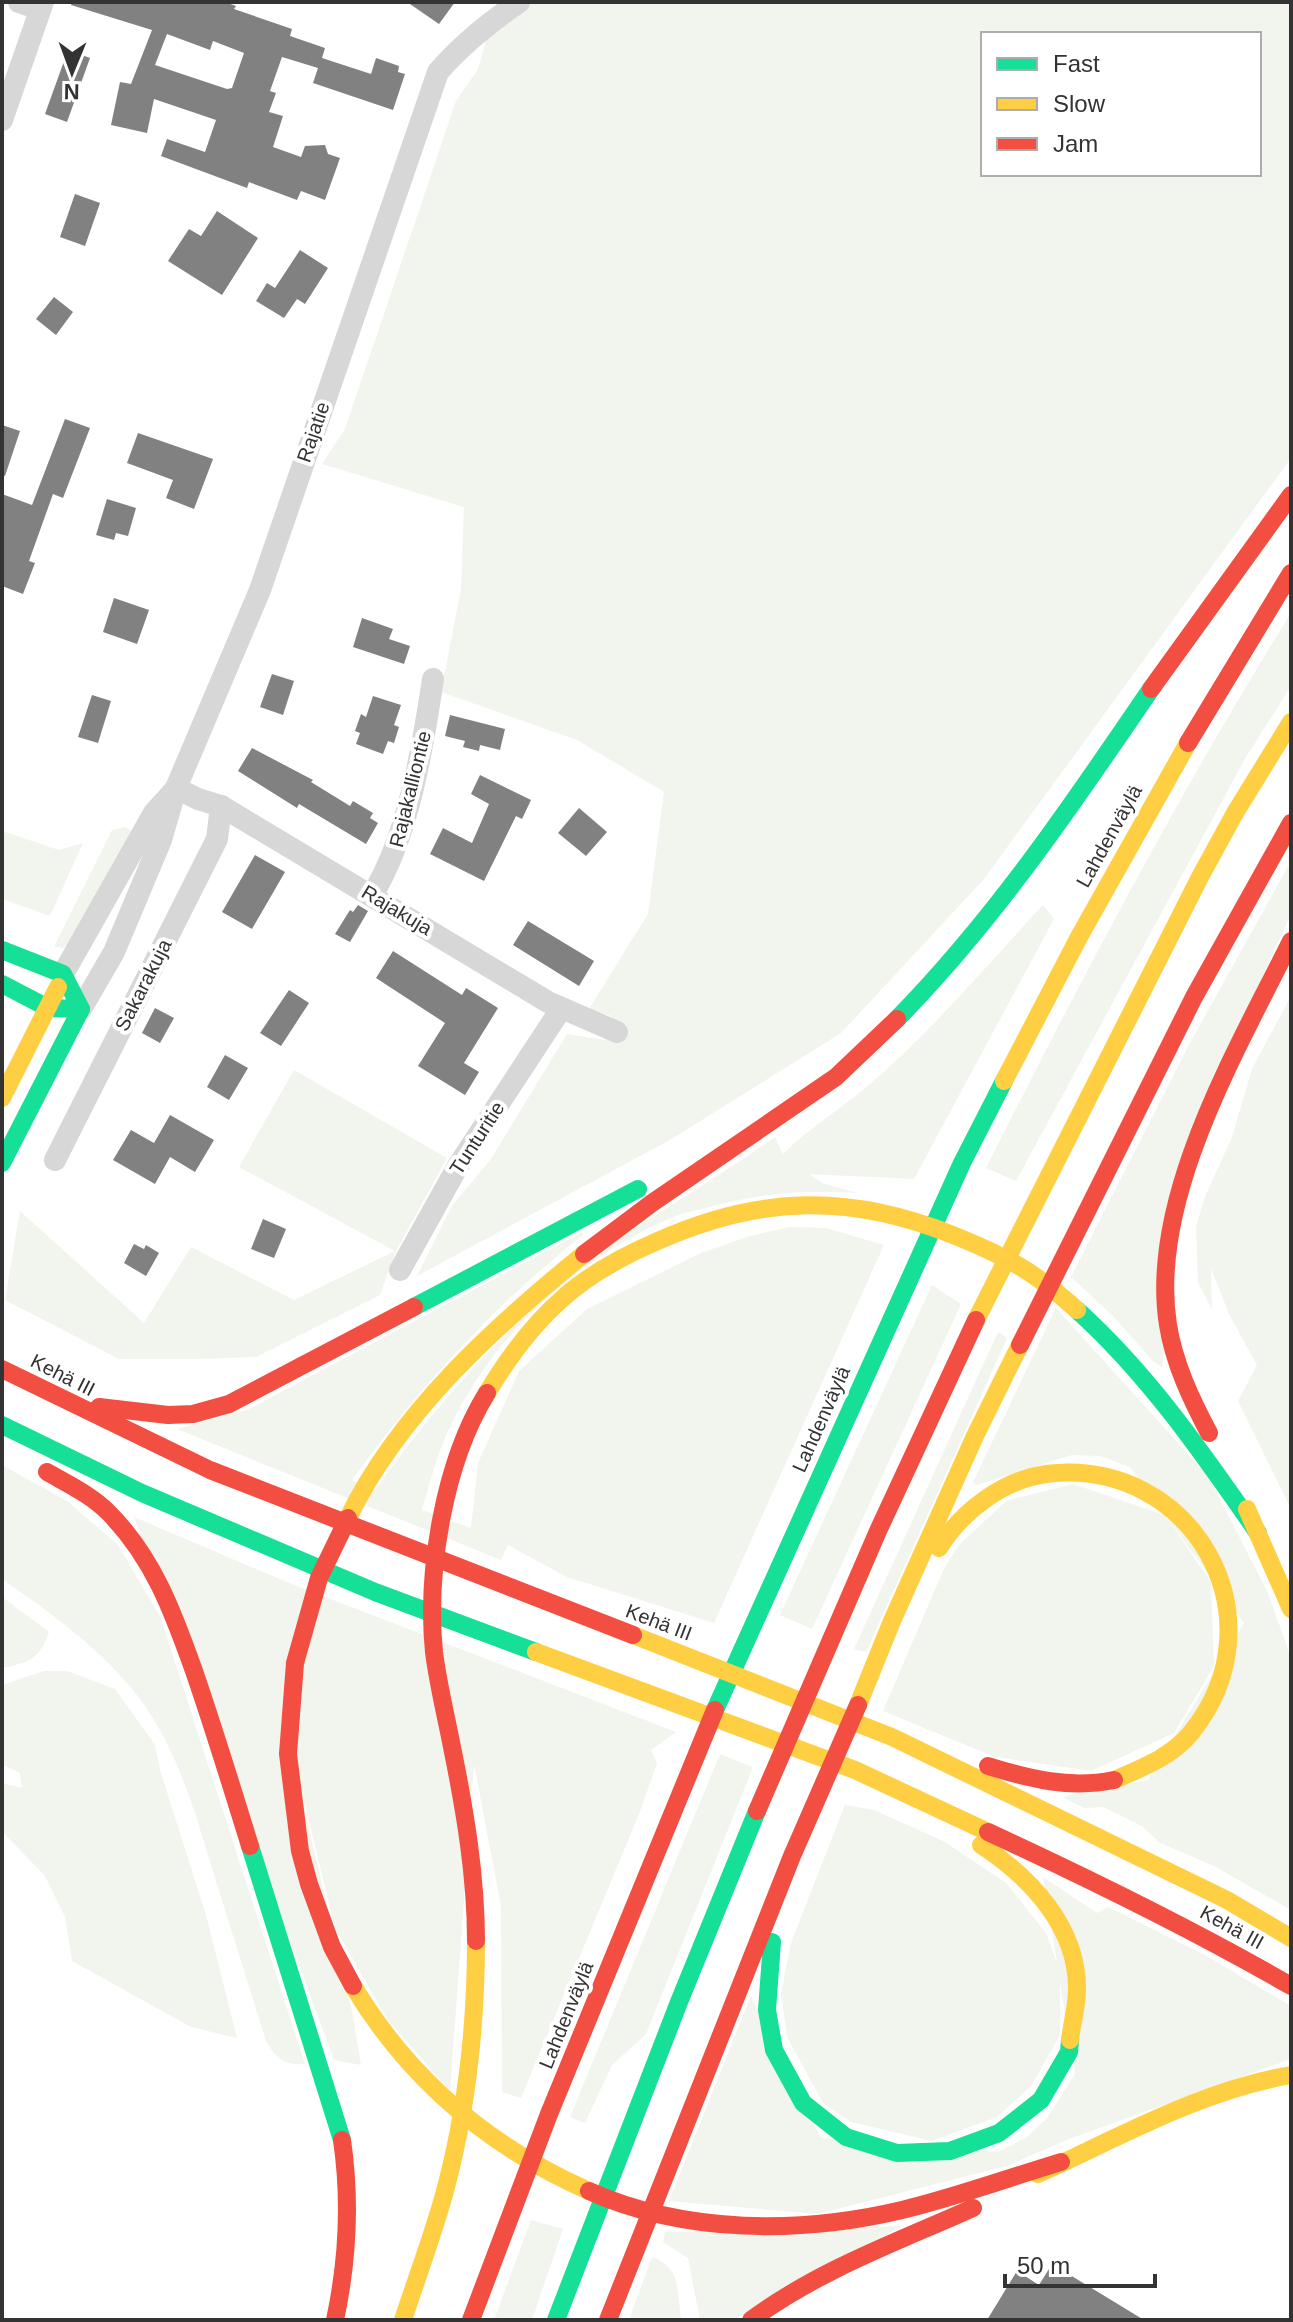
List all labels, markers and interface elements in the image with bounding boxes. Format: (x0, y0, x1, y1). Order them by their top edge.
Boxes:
north arrow (32, 32, 112, 112)
legend (981, 32, 1261, 176)
text: Fast (1053, 50, 1100, 77)
text: N (63, 79, 80, 104)
text: Slow (1053, 90, 1106, 117)
text: Jam (1053, 130, 1098, 157)
street label: Rajatie (292, 399, 334, 465)
street label: Rajakalliontie (385, 729, 435, 849)
street label: Lahdenväylä (1072, 780, 1147, 891)
street label: Rajakuja (358, 881, 437, 940)
street label: Sakarakuja (110, 935, 176, 1035)
street label: Tunturitie (445, 1097, 509, 1179)
street label: Kehä III (27, 1350, 99, 1400)
street label: Lahdenväylä (788, 1362, 854, 1475)
street label: Kehä III (623, 1599, 695, 1645)
street label: Kehä III (1197, 1901, 1267, 1953)
street label: Lahdenväylä (535, 1957, 598, 2072)
scale bar (1005, 2238, 1155, 2288)
text: 50 m (1017, 2252, 1070, 2279)

